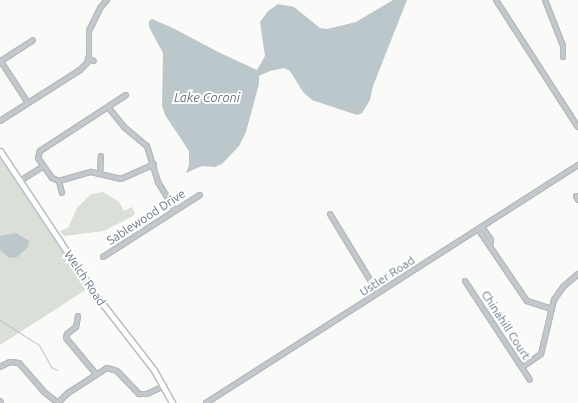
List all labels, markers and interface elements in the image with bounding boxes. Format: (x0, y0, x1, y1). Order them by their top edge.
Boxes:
water label: Lake Coroni (174, 89, 240, 105)
street label: Sablewood Drive (104, 186, 188, 248)
street label: Welch Road (61, 248, 109, 308)
street label: Ustler Road (357, 253, 417, 299)
street label: Chinahill Court (478, 288, 534, 362)

